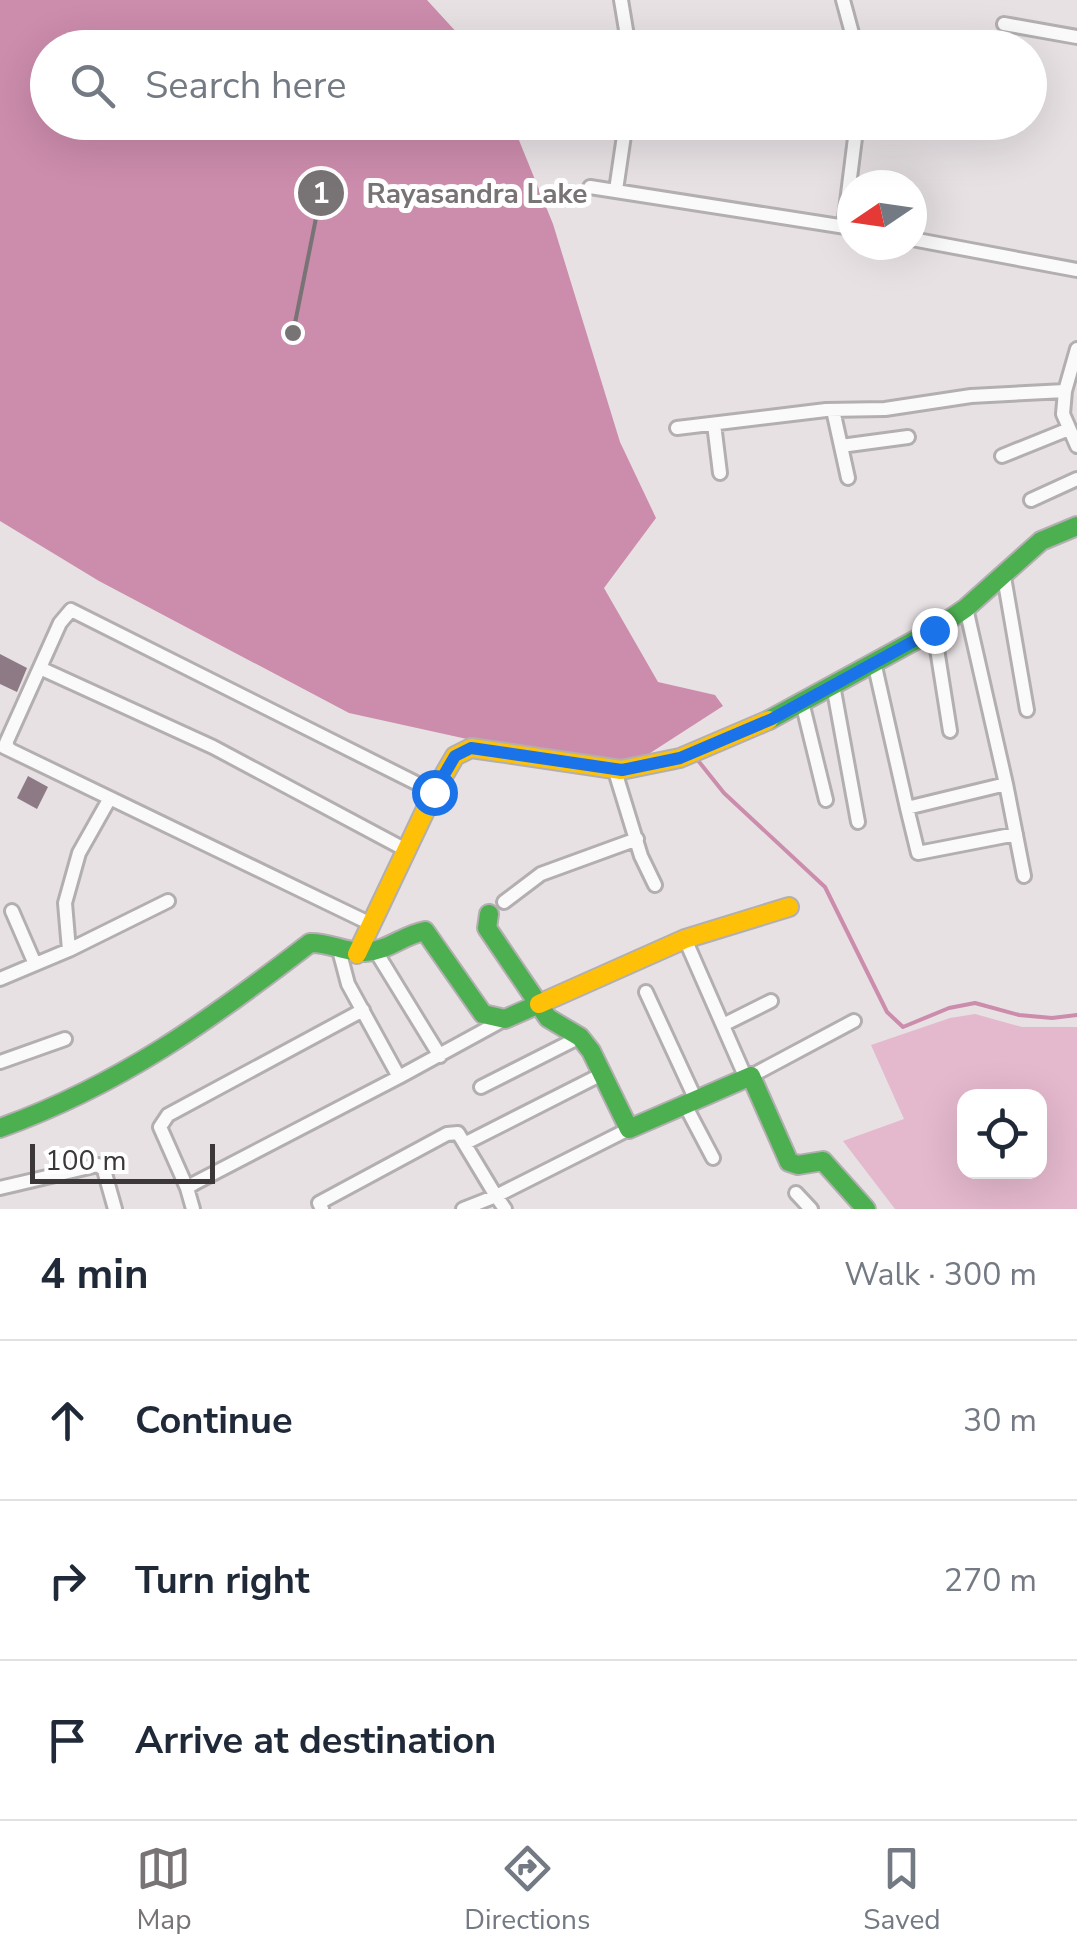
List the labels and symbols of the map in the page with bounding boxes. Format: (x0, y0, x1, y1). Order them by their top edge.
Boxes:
callout: Rayasandra Lake (296, 164, 607, 222)
north arrow (837, 170, 927, 260)
text: 1 (312, 173, 330, 214)
text: Rayasandra Lake (367, 175, 587, 213)
route end (912, 608, 958, 654)
route start (412, 770, 458, 816)
scale bar (30, 1139, 215, 1184)

